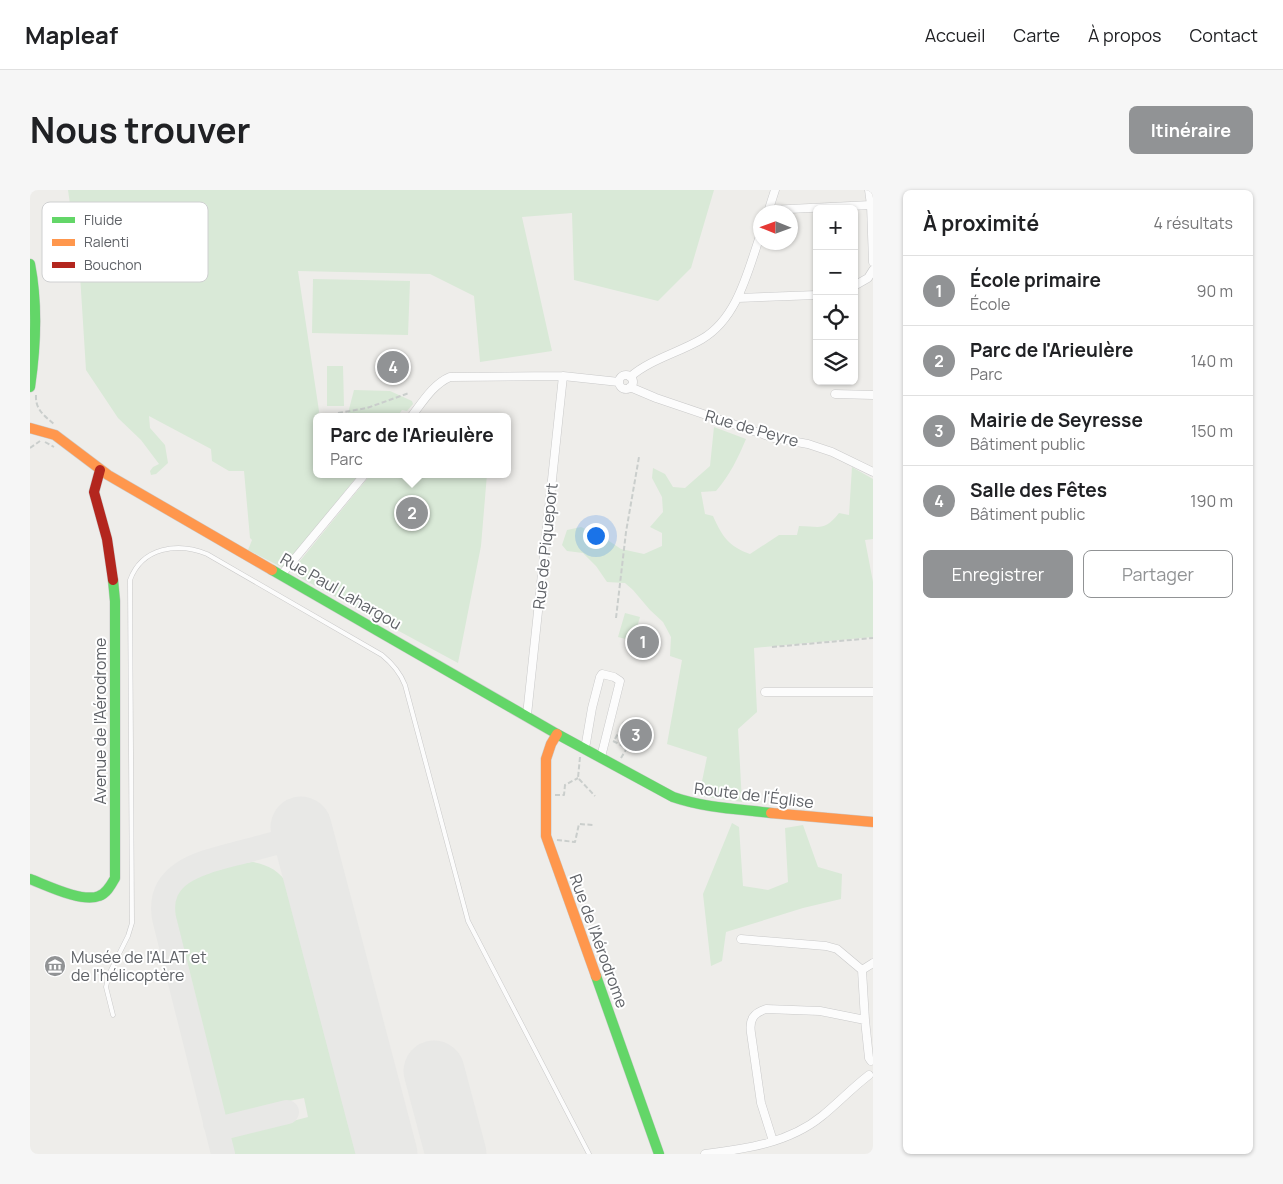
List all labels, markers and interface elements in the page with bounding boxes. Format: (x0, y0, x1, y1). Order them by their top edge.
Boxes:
text: Mapleaf (25, 18, 118, 51)
text: Accueil (925, 23, 985, 47)
text: Carte (1013, 23, 1060, 47)
text: À propos (1088, 23, 1161, 47)
text: Contact (1189, 23, 1258, 47)
text: Nous trouver (30, 106, 251, 154)
button: Itinéraire (1129, 106, 1253, 154)
legend (42, 202, 208, 282)
north arrow (753, 205, 798, 250)
map controls (813, 205, 858, 385)
button: + (813, 205, 858, 250)
text: À proximité (923, 209, 1039, 237)
text: Fluide (84, 210, 122, 229)
text: 4 résultats (1154, 212, 1233, 234)
text: Ralenti (84, 232, 129, 251)
button: − (813, 250, 858, 295)
text: Bouchon (84, 255, 142, 274)
text: École primaire (970, 267, 1101, 293)
text: 1 (935, 280, 943, 302)
text: 90 m (1197, 280, 1233, 302)
text: École (970, 293, 1010, 315)
button: locate (813, 295, 858, 340)
text: Parc de l'Arieulère (970, 337, 1133, 363)
button: layers (813, 340, 858, 385)
pin: 4 (377, 348, 409, 386)
text: 2 (934, 350, 944, 372)
text: 140 m (1191, 350, 1233, 372)
text: Parc (970, 363, 1003, 385)
street label: Rue de Peyre (703, 404, 801, 452)
text: Mairie de Seyresse (970, 407, 1143, 433)
popup (313, 413, 511, 478)
text: 3 (934, 420, 944, 442)
text: 150 m (1191, 420, 1233, 442)
text: Parc de l'Arieulère (330, 422, 494, 448)
text: Bâtiment public (970, 433, 1085, 455)
text: Parc (330, 448, 363, 470)
text: Salle des Fêtes (970, 477, 1107, 503)
street label: Rue de Piqueport (527, 482, 563, 610)
text: 4 (934, 490, 944, 512)
text: 190 m (1190, 490, 1233, 512)
pin: 2 (396, 494, 428, 532)
text: Bâtiment public (970, 503, 1085, 525)
your location (583, 523, 609, 549)
street label: Rue Paul Lahargou (277, 547, 405, 635)
button: Enregistrer (923, 550, 1073, 598)
button: Partager (1083, 550, 1233, 598)
pin: 1 (627, 623, 659, 661)
street label: Avenue de l'Aérodrome (89, 638, 111, 804)
pin: 3 (620, 716, 652, 754)
street label: Route de l'Église (693, 777, 815, 813)
street label: Rue de l'Aérodrome (565, 871, 633, 1011)
place label: Musée de l'ALAT et de l'hélicoptère (71, 946, 207, 986)
museum icon: Musée de l'ALAT et de l'hélicoptère (43, 954, 67, 978)

